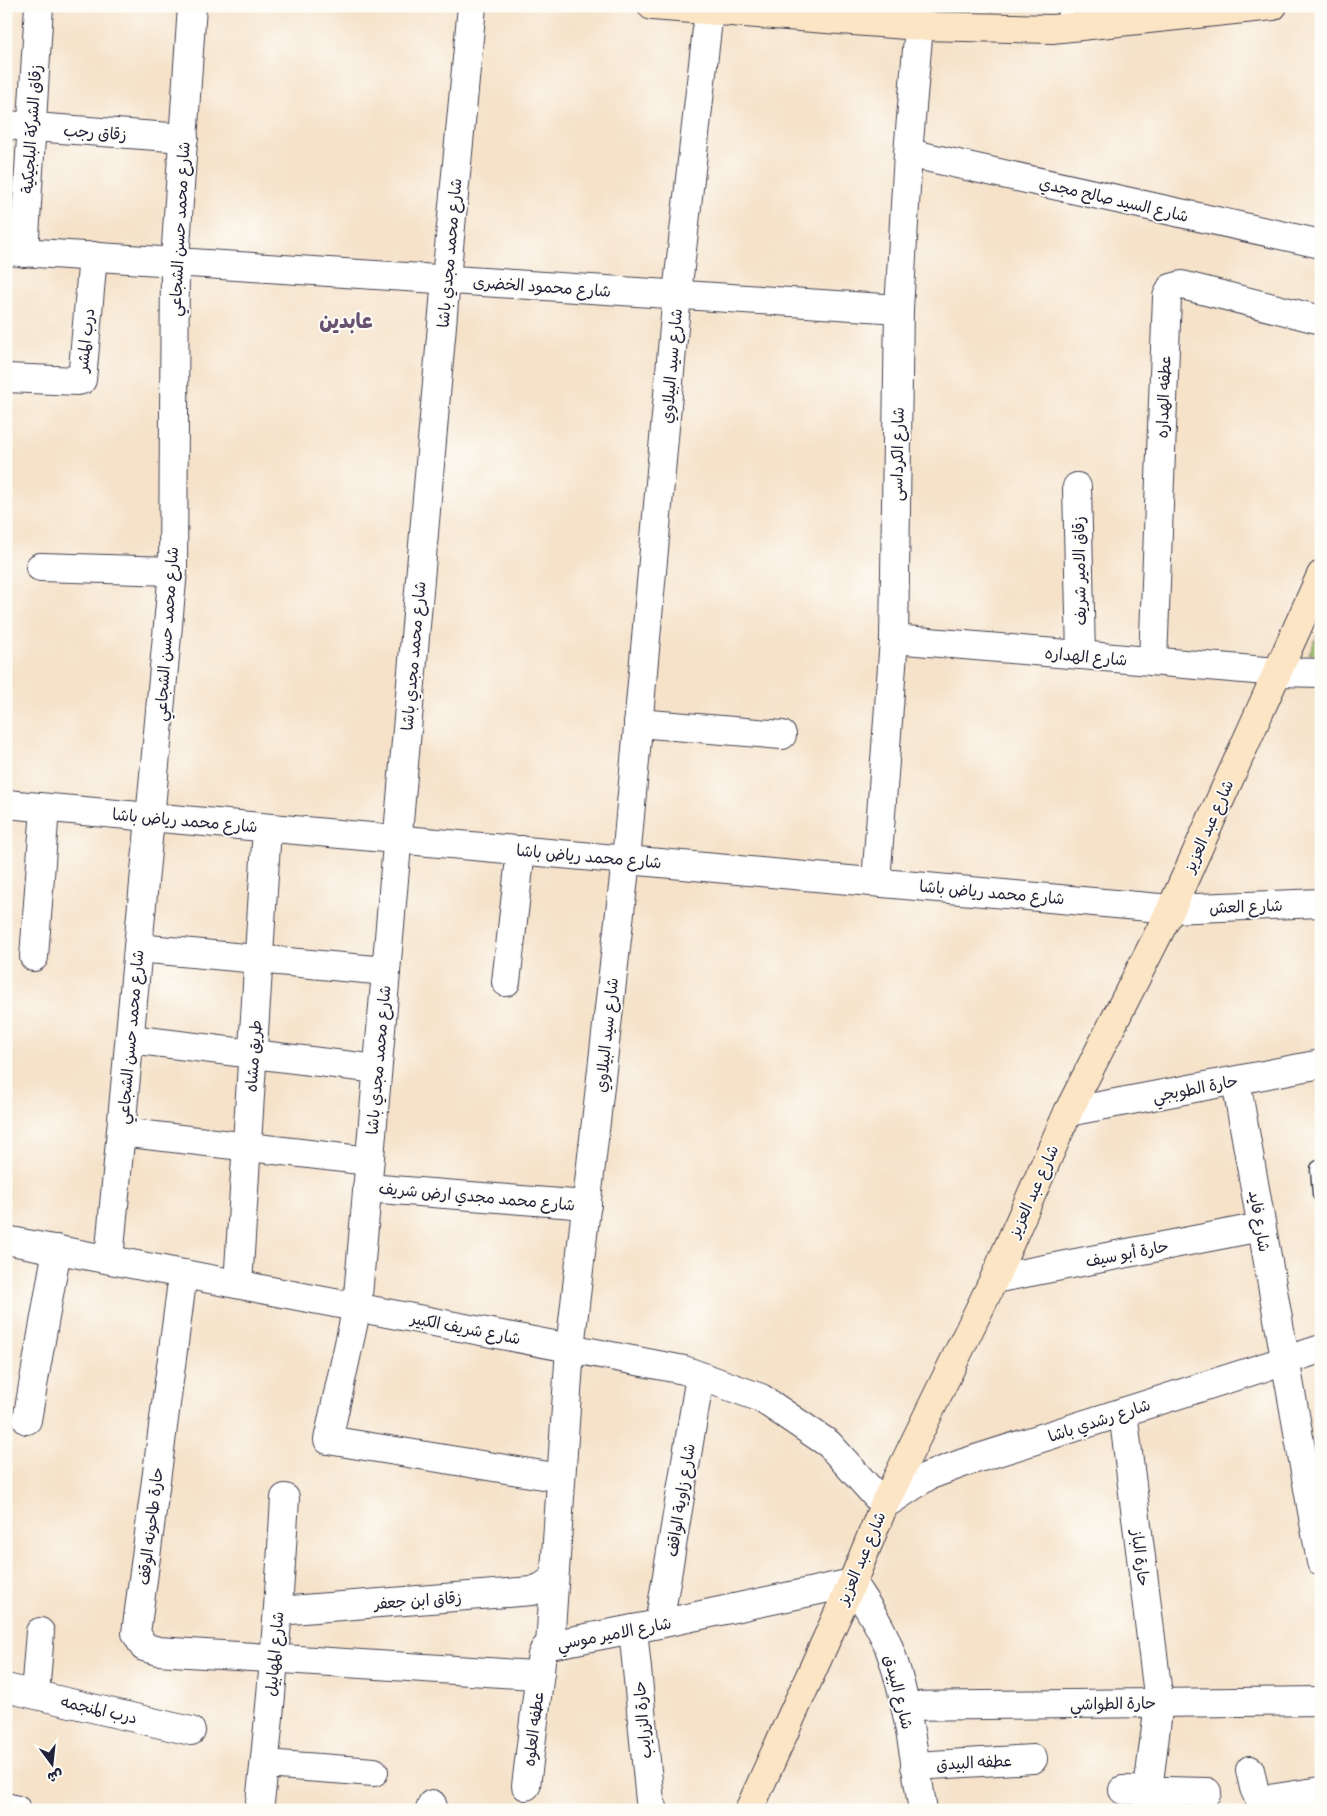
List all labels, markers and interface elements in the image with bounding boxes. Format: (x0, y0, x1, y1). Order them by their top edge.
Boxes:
street label: زقاق الشركة البلجيكية (16, 64, 46, 194)
street label: زقاق رجب (63, 119, 127, 145)
street label: شارع محمد حسن الشجاعي (163, 141, 199, 317)
street label: شارع السيد صالح مجدي (1037, 171, 1191, 228)
street label: شارع محمد مجدي باشا (431, 177, 467, 329)
street label: شارع محمود الخضرى (472, 270, 612, 303)
district label: عابدين (319, 306, 373, 335)
street label: درب المشر (70, 307, 99, 375)
street label: شارع سيد البيلاوي (655, 308, 688, 425)
street label: عطفه الهداره (1151, 355, 1175, 439)
street label: شارع الكرداسى (885, 407, 910, 501)
street label: زقاق الامير شريف (1067, 516, 1091, 626)
street label: شارع محمد حسن الشجاعي (149, 546, 187, 722)
street label: شارع محمد مجدي باشا (395, 580, 431, 732)
street label: شارع الهداره (1044, 641, 1128, 672)
street label: شارع عبد العزيز (1177, 776, 1239, 878)
street label: شارع محمد رياض باشا (111, 803, 259, 838)
street label: شارع محمد رياض باشا (515, 839, 663, 874)
street label: شارع محمد رياض باشا (918, 875, 1066, 910)
street label: شارع العش (1209, 894, 1283, 919)
street label: شارع محمد حسن الشجاعي (111, 949, 153, 1126)
street label: شارع سيد البيلاوي (589, 976, 624, 1094)
street label: شارع محمد مجدي باشا (360, 984, 396, 1136)
street label: طريق مشاه (240, 1019, 266, 1093)
street label: حارة الطوبجي (1150, 1069, 1240, 1111)
street label: شارع عبد العزيز (1002, 1141, 1064, 1243)
street label: شارع محمد مجدي ارض شريف (378, 1176, 576, 1217)
street label: شارع فايد (1243, 1189, 1276, 1254)
street label: حارة أبو سيف (1083, 1234, 1171, 1272)
street label: شارع شريف الكبير (407, 1306, 523, 1350)
street label: شارع رشدي باشا (1045, 1393, 1153, 1448)
street label: شارع زاوية الواقف (660, 1442, 701, 1558)
street label: حارة طاحونه الوقف (132, 1466, 168, 1586)
street label: شارع عبد العزيز (831, 1508, 891, 1610)
street label: حارة الباز (1126, 1526, 1155, 1588)
street label: زقاق ابن جعفر (372, 1586, 462, 1614)
street label: شارع المهابيل (259, 1611, 290, 1698)
street label: شارع الامير موسي (555, 1611, 674, 1659)
street label: شارع البيدق (878, 1652, 919, 1732)
street label: حارة الزرايب (628, 1680, 656, 1760)
street label: درب المنجمه (58, 1689, 140, 1729)
street label: عطفه العلوه (517, 1690, 549, 1768)
street label: حارة الطواشي (1070, 1691, 1156, 1719)
north arrow (28, 1738, 78, 1788)
street label: عطفه البيدق (936, 1749, 1012, 1775)
text: ش (46, 1766, 65, 1788)

